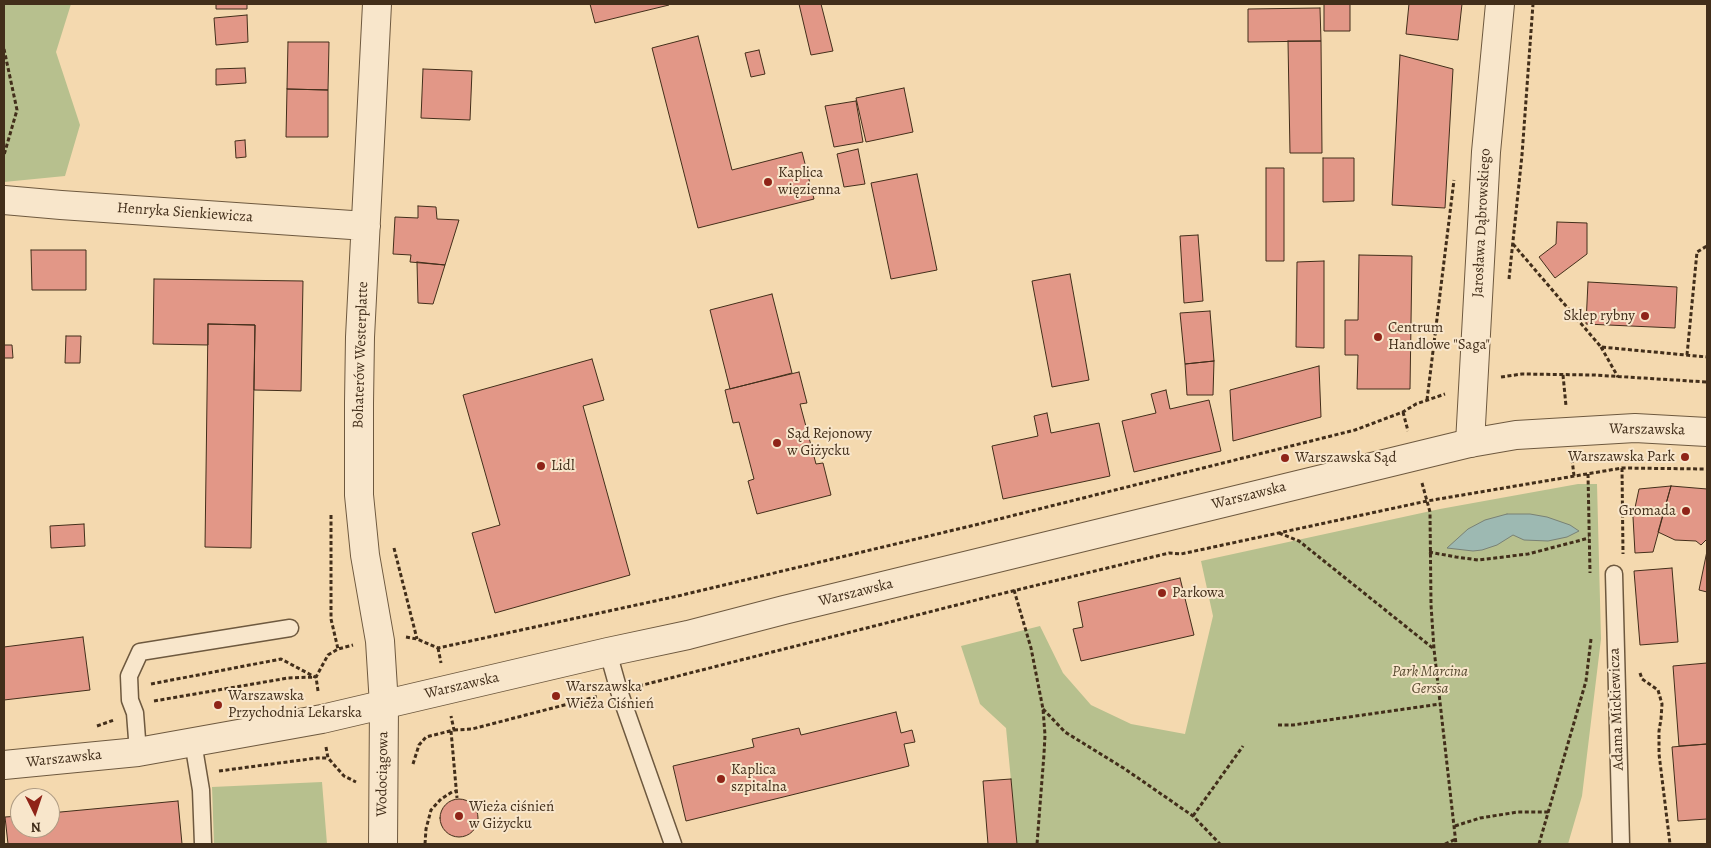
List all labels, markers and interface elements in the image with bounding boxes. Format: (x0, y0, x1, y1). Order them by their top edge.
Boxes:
street label: Jarosława Dąbrowskiego (1469, 148, 1495, 298)
place label: Kaplica więzienna (778, 164, 841, 199)
marker: Kaplica więzienna (762, 176, 774, 188)
street label: Henryka Sienkiewicza (116, 199, 254, 227)
street label: Bohaterów Westerplatte (349, 281, 373, 429)
place label: Sklep rybny (1564, 307, 1635, 325)
marker: Sklep rybny (1639, 310, 1651, 322)
place label: Centrum Handlowe "Saga" (1388, 319, 1490, 354)
marker: Centrum Handlowe "Saga" (1372, 331, 1384, 343)
street label: Warszawska (1609, 420, 1685, 440)
place label: Sąd Rejonowy w Giżycku (787, 425, 872, 460)
marker: Sąd Rejonowy w Giżycku (771, 437, 783, 449)
place label: Warszawska Park (1568, 448, 1675, 466)
place label: Warszawska Sąd (1295, 449, 1397, 467)
marker: Warszawska Park (1679, 451, 1691, 463)
marker: Warszawska Sąd (1279, 452, 1291, 464)
place label: Lidl (551, 457, 575, 475)
marker: Lidl (535, 460, 547, 472)
street label: Warszawska (1210, 478, 1288, 514)
place label: Gromada (1619, 502, 1676, 520)
marker: Gromada (1680, 505, 1692, 517)
street label: Warszawska (817, 575, 895, 611)
place label: Parkowa (1172, 584, 1224, 602)
marker: Parkowa (1156, 587, 1168, 599)
street label: Adama Mickiewicza (1606, 647, 1628, 771)
park label: Park Marcina Gerssa (1392, 663, 1468, 698)
street label: Warszawska (423, 669, 501, 703)
place label: Warszawska Wieża Ciśnień (566, 678, 654, 713)
place label: Warszawska Przychodnia Lekarska (228, 687, 362, 722)
marker: Warszawska Wieża Ciśnień (550, 690, 562, 702)
marker: Warszawska Przychodnia Lekarska (212, 699, 224, 711)
street label: Wodociągowa (373, 731, 393, 817)
street label: Warszawska (25, 746, 103, 772)
place label: Kaplica szpitalna (731, 761, 787, 796)
marker: Kaplica szpitalna (715, 773, 727, 785)
north arrow (10, 788, 60, 838)
place label: Wieża ciśnień w Giżycku (469, 798, 554, 833)
marker: Wieża ciśnień w Giżycku (453, 810, 465, 822)
text: N (30, 818, 42, 837)

